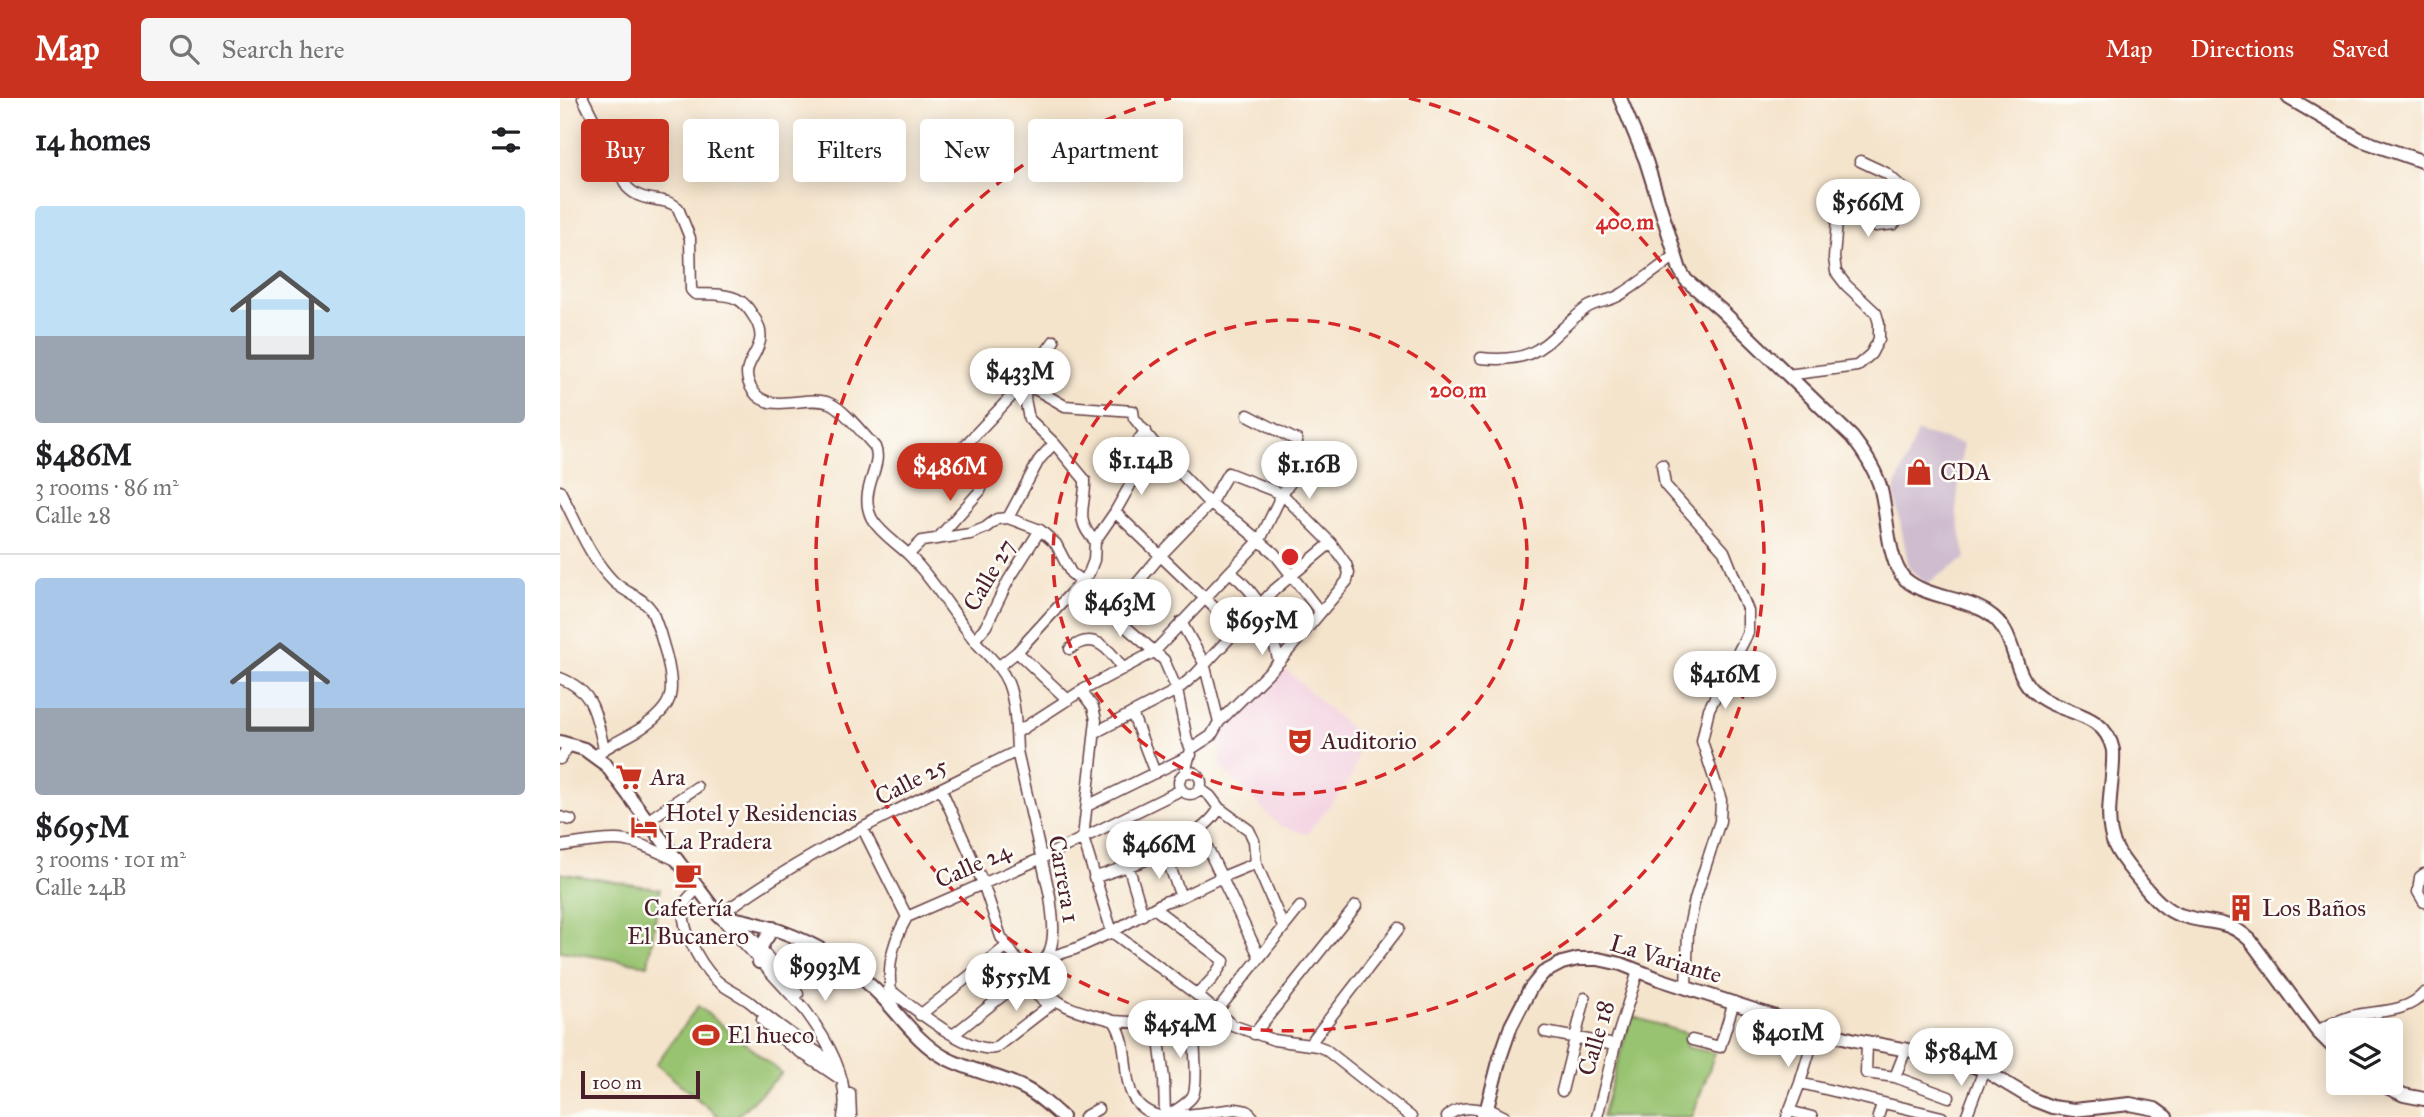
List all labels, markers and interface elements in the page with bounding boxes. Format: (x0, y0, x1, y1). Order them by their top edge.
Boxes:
search box (141, 18, 631, 81)
text: Map (35, 29, 99, 69)
icon: search (165, 30, 203, 68)
text: Search here (221, 33, 345, 65)
text: Map (2106, 34, 2153, 64)
text: Directions (2191, 34, 2294, 64)
text: Saved (2332, 34, 2389, 64)
chip: Buy (581, 119, 669, 182)
chip: Rent (683, 119, 779, 182)
chip: Filters (793, 119, 906, 182)
chip: New (920, 119, 1014, 182)
chip: Apartment (1028, 119, 1183, 182)
icon: filters (487, 121, 525, 159)
text: 14 homes (35, 122, 150, 158)
pin: $566M (1819, 180, 1917, 239)
text: $566M (1832, 188, 1904, 216)
text: 400 m (1596, 209, 1655, 235)
icon: home (217, 252, 343, 378)
pin: $433M (971, 348, 1069, 408)
text: $433M (986, 357, 1054, 385)
text: 200 m (1430, 377, 1487, 403)
text: $486M (35, 437, 132, 473)
pin: $1.14B (1084, 438, 1198, 497)
pin: $1.16B (1252, 442, 1366, 501)
pin: $486M (901, 444, 999, 503)
text: $1.14B (1109, 446, 1173, 474)
text: $1.16B (1277, 450, 1341, 478)
text: $486M (913, 452, 987, 480)
shop icon: CDA (1904, 457, 1934, 487)
place label: CDA (1940, 457, 1991, 487)
text: 3 rooms · 86 m² (35, 473, 179, 501)
text: Calle 28 (35, 501, 111, 529)
street label: Calle 27 (956, 533, 1022, 617)
centre of rings (1278, 545, 1302, 569)
pin: $463M (1071, 580, 1169, 639)
text: $463M (1084, 588, 1156, 616)
pin: $695M (1213, 598, 1311, 657)
text: $695M (1226, 606, 1298, 634)
icon: home (217, 624, 343, 750)
pin: $416M (1676, 652, 1774, 711)
text: $416M (1689, 660, 1761, 688)
theatre icon: Auditorio (1285, 726, 1315, 756)
place label: Auditorio (1320, 726, 1417, 756)
street label: Calle 25 (870, 750, 952, 812)
supermarket icon: Ara (614, 762, 644, 792)
place label: Ara (649, 762, 686, 792)
place label: Hotel y Residencias La Pradera (665, 798, 857, 856)
text: $695M (35, 809, 129, 845)
hotel icon: Hotel y Residencias La Pradera (629, 812, 659, 842)
pin: $466M (1110, 822, 1208, 881)
text: $466M (1122, 830, 1196, 858)
street label: Carrera 1 (1042, 833, 1086, 925)
street label: Calle 24 (930, 835, 1016, 895)
text: 3 rooms · 101 m² (35, 845, 186, 873)
cafe icon: Cafetería El Bucanero (673, 860, 703, 890)
text: Calle 24B (35, 873, 127, 901)
place label: Cafetería El Bucanero (627, 893, 749, 951)
building icon: Los Baños (2226, 893, 2256, 923)
place label: Los Baños (2262, 893, 2366, 923)
street label: La Variante (1607, 928, 1725, 990)
pin: $993M (776, 944, 874, 1003)
text: $993M (789, 952, 861, 980)
pin: $555M (967, 954, 1065, 1013)
text: $555M (981, 962, 1051, 990)
street label: Calle 18 (1571, 997, 1621, 1079)
pin: $454M (1131, 1000, 1229, 1060)
text: $454M (1143, 1009, 1217, 1037)
pin: $401M (1739, 1010, 1837, 1069)
text: $401M (1752, 1018, 1824, 1046)
map controls (2326, 1018, 2403, 1095)
button: layers (2326, 1018, 2403, 1095)
sports icon: El hueco (691, 1020, 721, 1050)
place label: El hueco (727, 1020, 814, 1050)
pin: $584M (1912, 1028, 2010, 1088)
text: $584M (1924, 1037, 1998, 1065)
scale bar (581, 1068, 700, 1100)
text: 100 m (592, 1071, 642, 1094)

